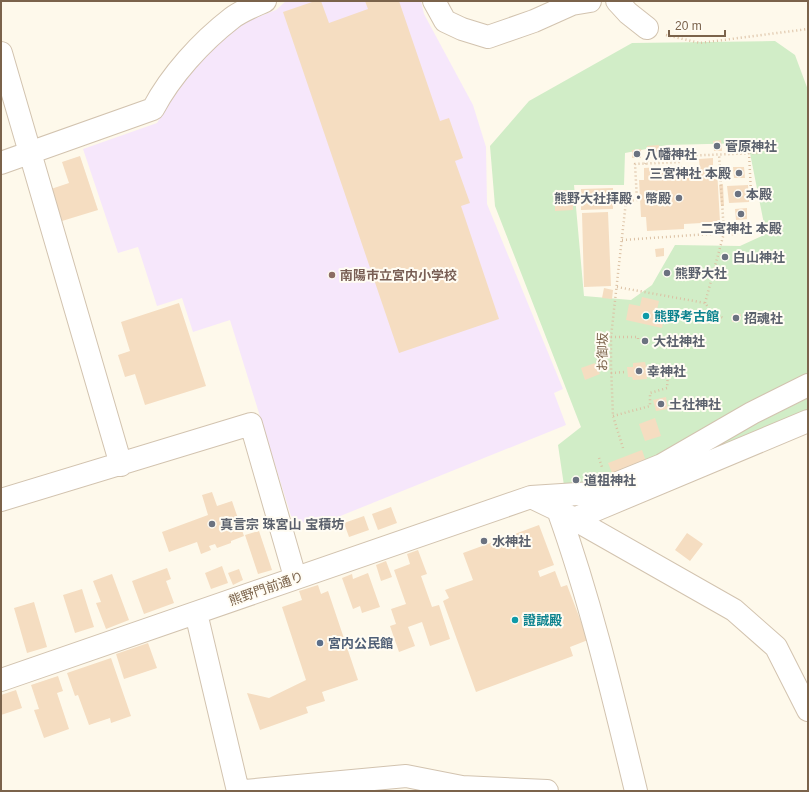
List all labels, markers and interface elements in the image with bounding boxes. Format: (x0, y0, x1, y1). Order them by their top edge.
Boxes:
scale bar (669, 12, 725, 38)
text: 20 m (675, 19, 702, 33)
place label: 菅原神社 (725, 139, 777, 154)
marker: 菅原神社 (712, 141, 722, 151)
place label: 八幡神社 (645, 147, 697, 162)
marker: 八幡神社 (632, 149, 642, 159)
place label: 三宮神社 本殿 (649, 166, 731, 181)
marker: 三宮神社 本殿 (734, 168, 744, 178)
place label: 本殿 (746, 187, 772, 202)
marker: 本殿 (733, 189, 743, 199)
place label: 熊野大社拝殿・幣殿 (554, 191, 671, 206)
marker: 熊野大社拝殿・幣殿 (674, 193, 684, 203)
marker: 二宮神社 本殿 (736, 209, 746, 219)
place label: 二宮神社 本殿 (700, 221, 782, 236)
place label: 白山神社 (733, 250, 785, 265)
marker: 白山神社 (720, 252, 730, 262)
place label: 熊野大社 (675, 266, 727, 281)
place label: 南陽市立宮内小学校 (340, 268, 457, 283)
marker: 熊野大社 (662, 268, 672, 278)
marker: 南陽市立宮内小学校 (327, 270, 337, 280)
place label: 熊野考古館 (654, 309, 719, 324)
marker: 熊野考古館 (641, 311, 651, 321)
place label: 招魂社 (744, 311, 783, 326)
marker: 招魂社 (731, 313, 741, 323)
street label: お御坂 (595, 332, 610, 372)
place label: 大社神社 (653, 334, 705, 349)
marker: 大社神社 (640, 336, 650, 346)
place label: 幸神社 (647, 364, 686, 379)
marker: 幸神社 (634, 366, 644, 376)
place label: 土社神社 (669, 397, 721, 412)
marker: 土社神社 (656, 399, 666, 409)
place label: 道祖神社 (584, 473, 636, 488)
marker: 道祖神社 (571, 475, 581, 485)
place label: 真言宗 珠宮山 宝積坊 (220, 517, 344, 532)
marker: 真言宗 珠宮山 宝積坊 (207, 519, 217, 529)
place label: 水神社 (492, 534, 531, 549)
marker: 水神社 (479, 536, 489, 546)
street label: 熊野門前通り (227, 569, 305, 608)
place label: 證誠殿 (523, 613, 562, 628)
marker: 證誠殿 (510, 615, 520, 625)
place label: 宮内公民館 (328, 636, 393, 651)
marker: 宮内公民館 (315, 638, 325, 648)

